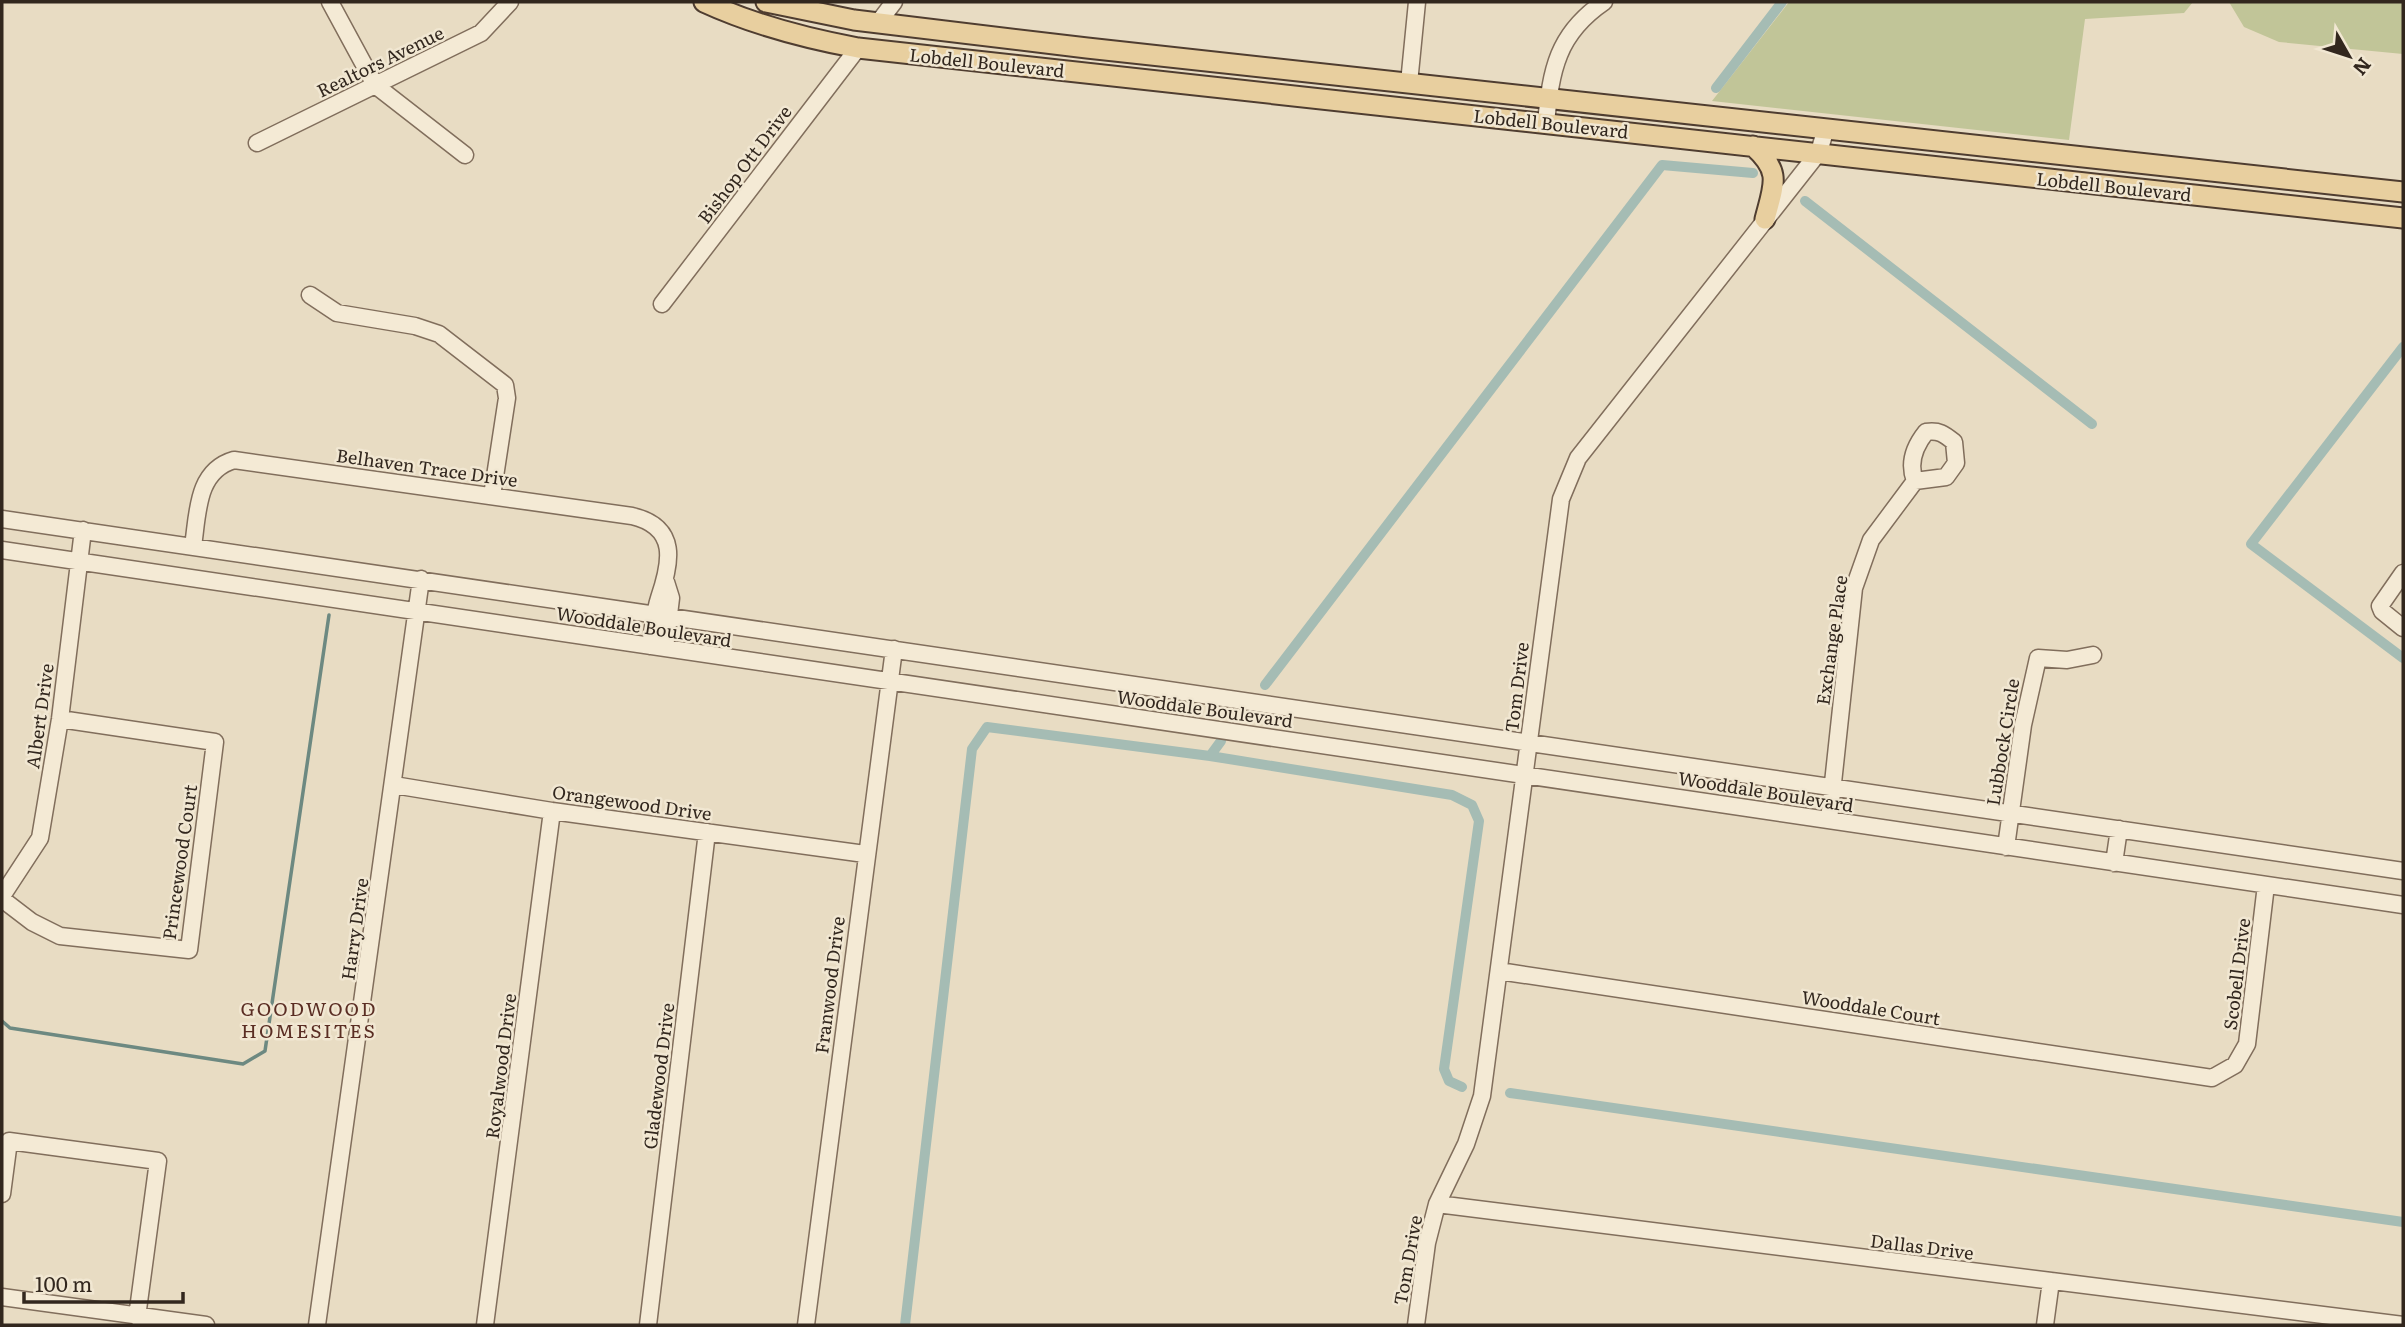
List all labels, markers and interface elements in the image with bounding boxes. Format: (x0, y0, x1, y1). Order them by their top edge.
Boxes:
street label: Realtors Avenue (312, 19, 448, 103)
north arrow (2314, 21, 2384, 91)
street label: Lobdell Boulevard (908, 40, 1066, 84)
text: N (2347, 52, 2379, 82)
street label: Bishop Ott Drive (690, 99, 798, 229)
street label: Lobdell Boulevard (1472, 101, 1630, 145)
street label: Lobdell Boulevard (2035, 164, 2193, 208)
street label: Belhaven Trace Drive (335, 441, 519, 493)
street label: Exchange Place (1809, 573, 1853, 707)
street label: Wooddale Boulevard (554, 599, 734, 653)
street label: Tom Drive (1497, 640, 1535, 734)
street label: Albert Drive (18, 662, 60, 770)
street label: Lubbock Circle (1979, 676, 2025, 808)
street label: Wooddale Boulevard (1115, 682, 1295, 734)
street label: Wooddale Boulevard (1676, 764, 1856, 818)
street label: Orangewood Drive (551, 777, 713, 827)
street label: Princewood Court (155, 782, 203, 941)
street label: Harry Drive (333, 876, 375, 982)
street label: Franwood Drive (807, 915, 851, 1055)
street label: Scobell Drive (2216, 916, 2256, 1032)
street label: Wooddale Court (1800, 983, 1943, 1031)
street label: Royalwood Drive (478, 992, 522, 1140)
district label: GOODWOOD HOMESITES (240, 994, 378, 1044)
street label: Gladewood Drive (636, 1001, 680, 1151)
street label: Tom Drive (1386, 1213, 1428, 1307)
street label: Dallas Drive (1869, 1226, 1975, 1266)
scale bar (24, 1260, 184, 1304)
text: 100 m (35, 1267, 92, 1298)

